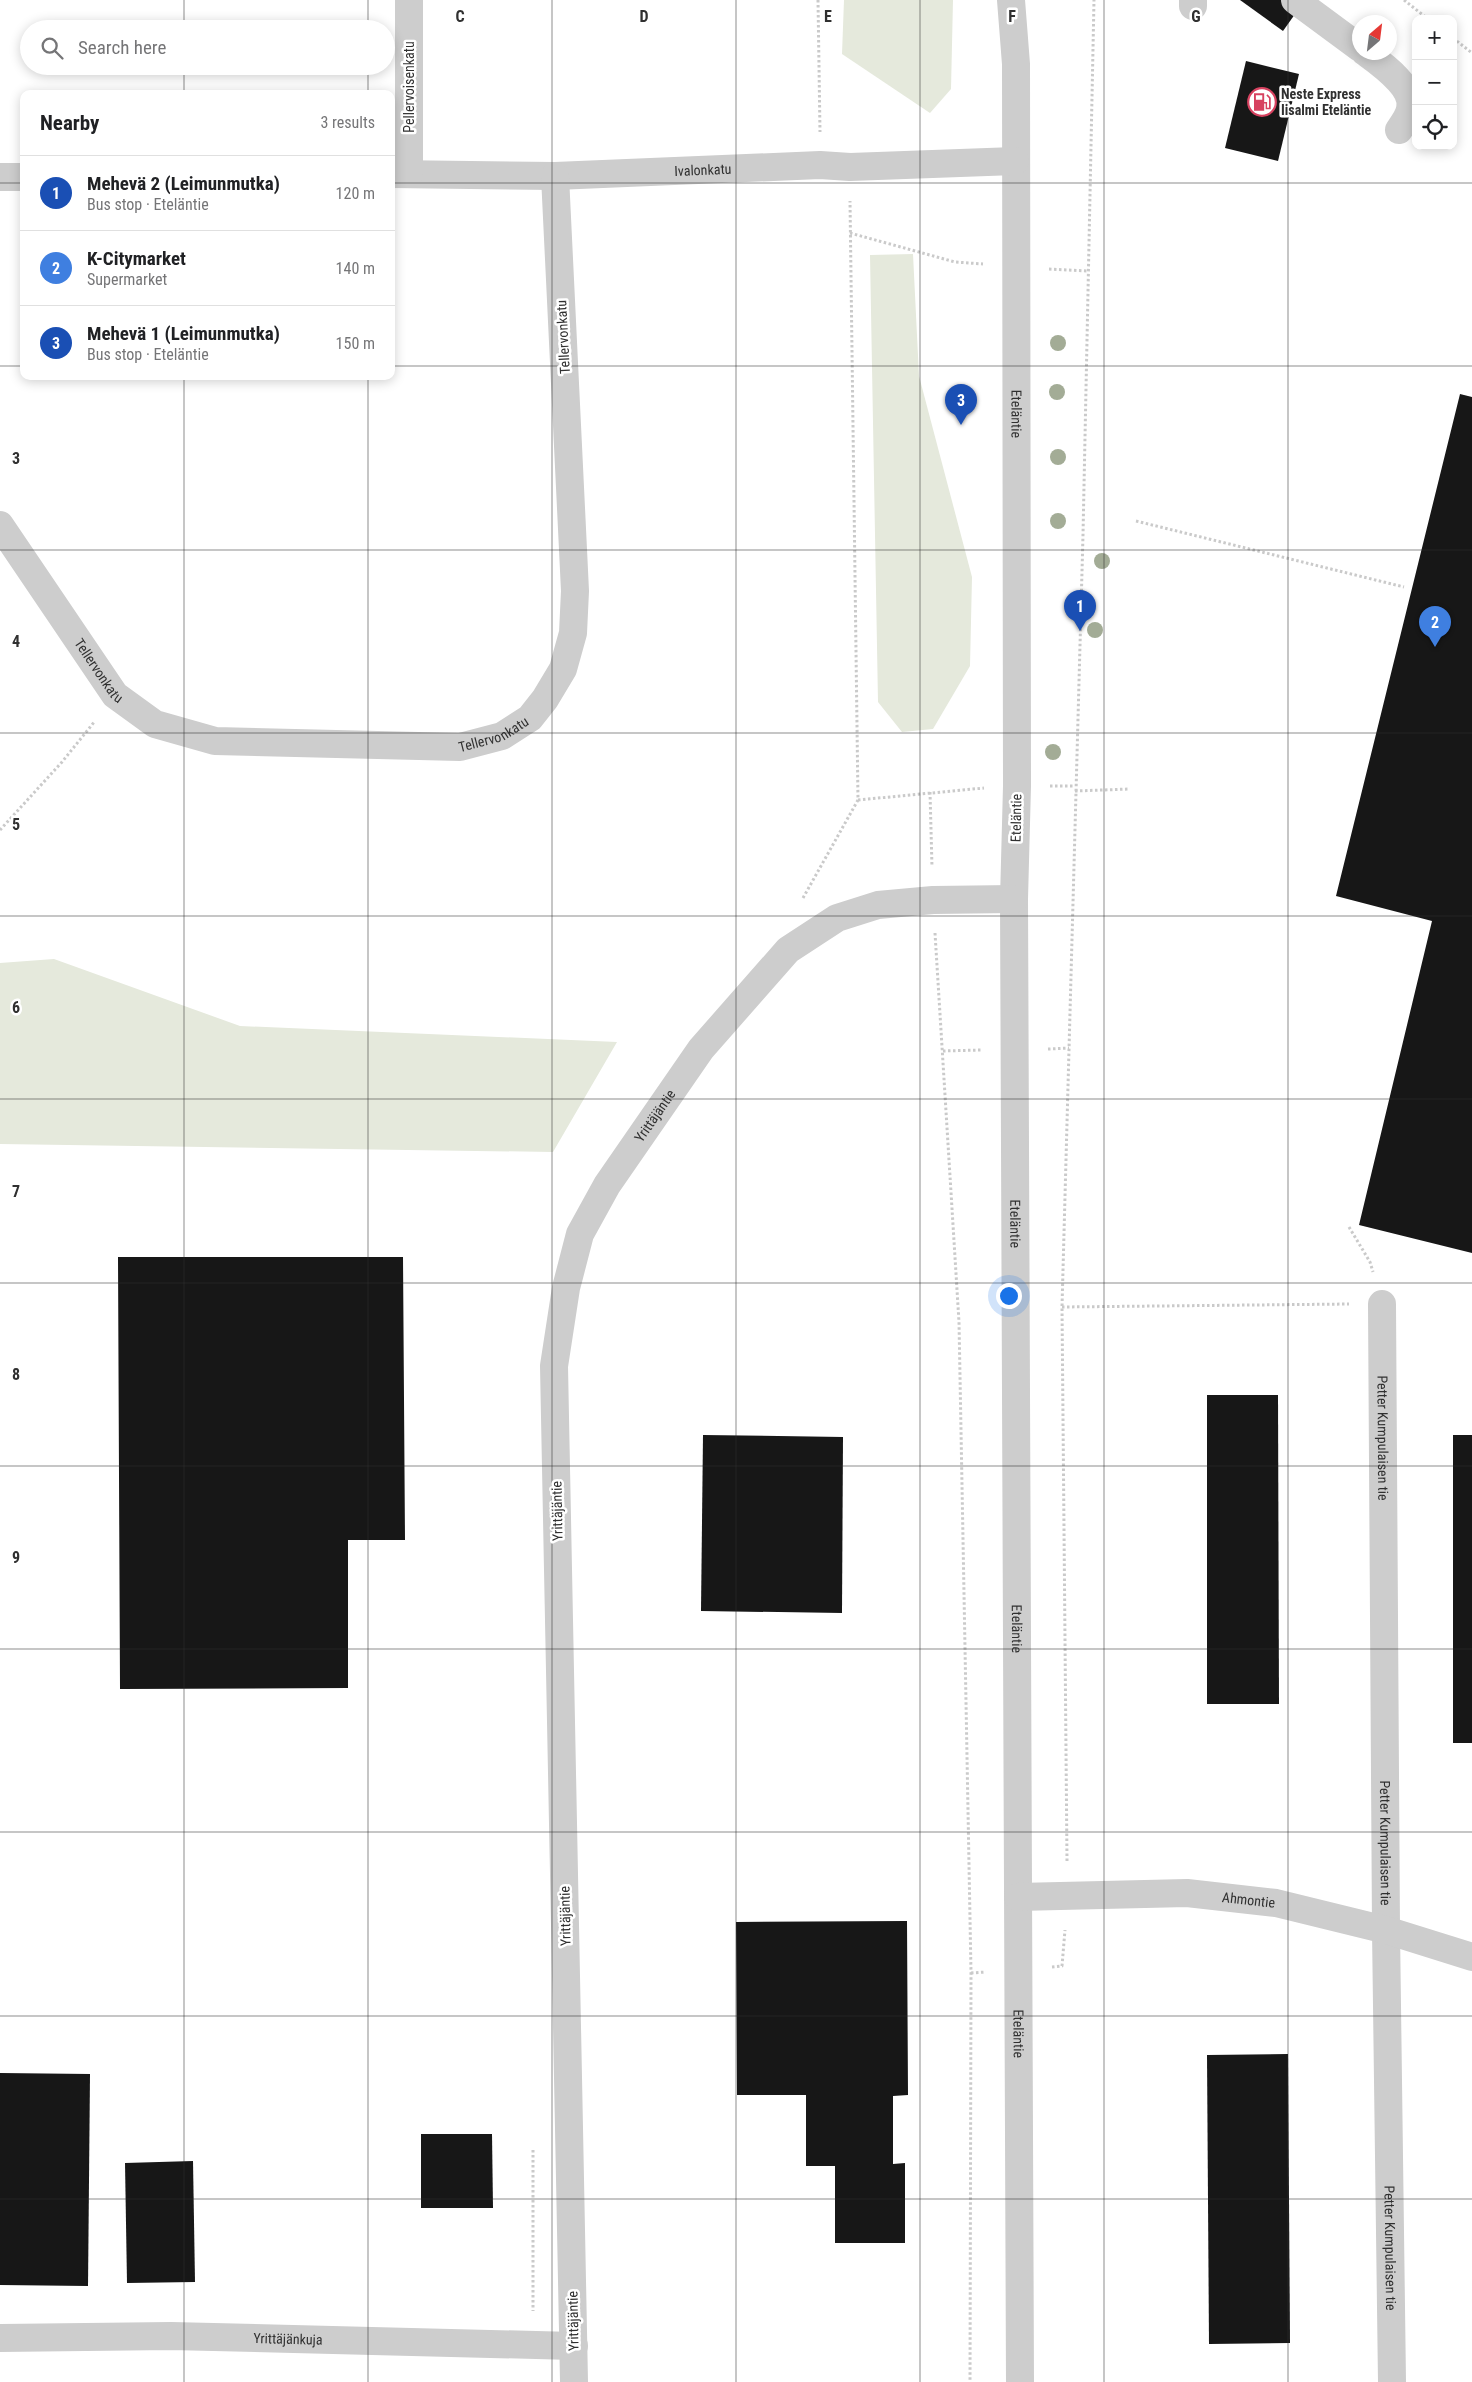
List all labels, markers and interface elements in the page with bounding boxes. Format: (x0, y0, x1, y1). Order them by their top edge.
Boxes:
text: C (455, 7, 465, 26)
text: D (639, 7, 649, 26)
text: E (824, 7, 832, 26)
text: F (1008, 7, 1016, 26)
text: G (1191, 7, 1201, 26)
north arrow (1352, 15, 1397, 60)
map controls (1412, 15, 1457, 150)
button: + (1412, 15, 1457, 60)
search box (20, 20, 395, 75)
icon: search (38, 34, 66, 62)
text: Search here (78, 36, 166, 59)
street label: Pellervoisenkatu (401, 41, 417, 133)
button: − (1412, 60, 1457, 105)
place label: Neste Express Iisalmi Eteläntie (1281, 86, 1372, 118)
fuel station icon: Neste Express Iisalmi Eteläntie (1247, 87, 1277, 117)
button: locate (1412, 105, 1457, 150)
text: Nearby (40, 111, 99, 135)
text: 3 results (320, 113, 375, 132)
street label: Ivalonkatu (674, 161, 732, 179)
text: Mehevä 2 (Leimunmutka) (87, 172, 280, 195)
text: 1 (52, 184, 60, 203)
text: 120 m (336, 184, 375, 203)
text: Bus stop · Eteläntie (87, 195, 209, 214)
text: K-Citymarket (87, 247, 186, 270)
text: 2 (52, 259, 60, 278)
text: 140 m (336, 259, 375, 278)
text: Supermarket (87, 270, 167, 289)
street label: Tellervonkatu (553, 300, 573, 374)
text: Mehevä 1 (Leimunmutka) (87, 322, 280, 345)
text: 3 (52, 334, 60, 353)
text: 150 m (336, 334, 375, 353)
text: Bus stop · Eteläntie (87, 345, 209, 364)
pin: 3 (945, 384, 977, 425)
street label: Eteläntie (1008, 390, 1025, 438)
text: 3 (12, 449, 20, 468)
pin: 1 (1064, 590, 1096, 631)
pin: 2 (1419, 606, 1451, 647)
text: 4 (12, 632, 20, 651)
street label: Tellervonkatu (71, 636, 126, 706)
street label: Tellervonkatu (457, 713, 531, 755)
street label: Eteläntie (1008, 793, 1024, 842)
text: 5 (12, 815, 20, 834)
text: 6 (12, 998, 20, 1017)
street label: Yrittäjäntie (631, 1086, 679, 1145)
text: 7 (12, 1182, 20, 1201)
street label: Eteläntie (1007, 1200, 1023, 1248)
your location (996, 1283, 1022, 1309)
text: 8 (12, 1365, 20, 1384)
street label: Petter Kumpulaisen tie (1374, 1375, 1391, 1501)
street label: Yrittäjäntie (548, 1480, 566, 1541)
text: 9 (12, 1548, 20, 1567)
street label: Eteläntie (1009, 1605, 1025, 1653)
street label: Petter Kumpulaisen tie (1377, 1780, 1394, 1906)
street label: Yrittäjäntie (556, 1885, 574, 1946)
street label: Ahmontie (1221, 1889, 1276, 1911)
street label: Eteläntie (1010, 2010, 1027, 2058)
street label: Petter Kumpulaisen tie (1381, 2185, 1399, 2311)
street label: Yrittäjäntie (564, 2290, 582, 2351)
street label: Yrittäjänkuja (253, 2330, 323, 2348)

